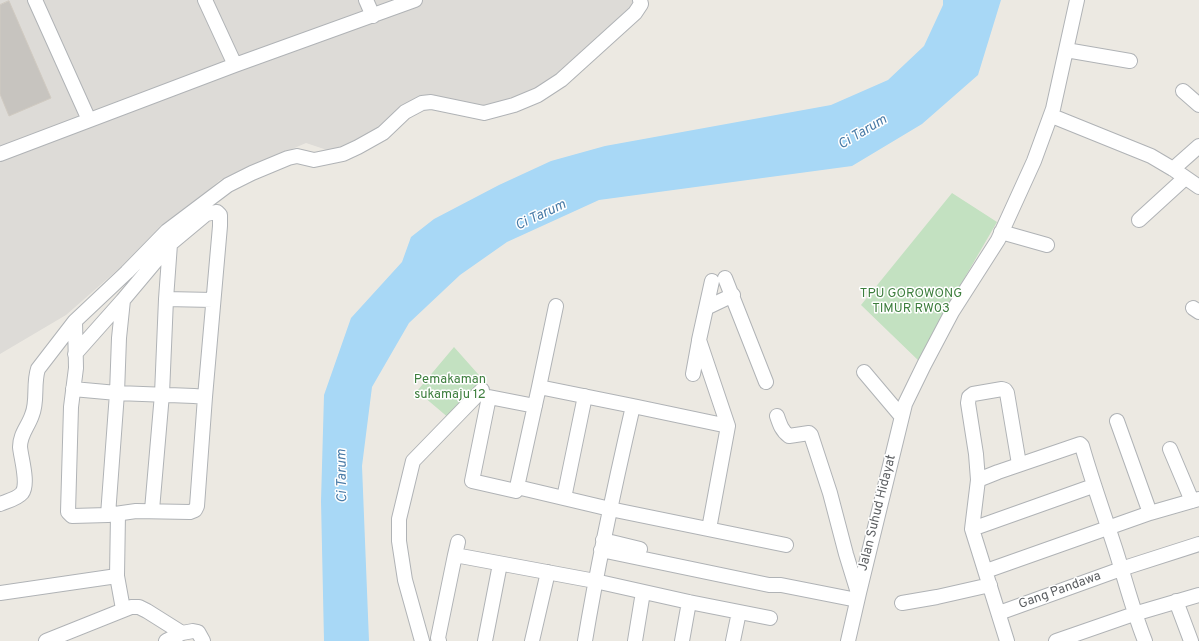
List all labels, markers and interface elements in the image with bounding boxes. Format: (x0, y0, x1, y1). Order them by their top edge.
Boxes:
water label: Ci Tarum (836, 112, 890, 154)
water label: Ci Tarum (513, 197, 569, 235)
park label: TPU GOROWONG TIMUR RW03 (860, 286, 962, 317)
park label: Pemakaman sukamaju 12 (414, 372, 486, 403)
water label: Ci Tarum (334, 449, 352, 503)
street label: Jalan Suhud Hidayat (856, 453, 900, 573)
street label: Gang Pandawa (1017, 569, 1103, 613)

